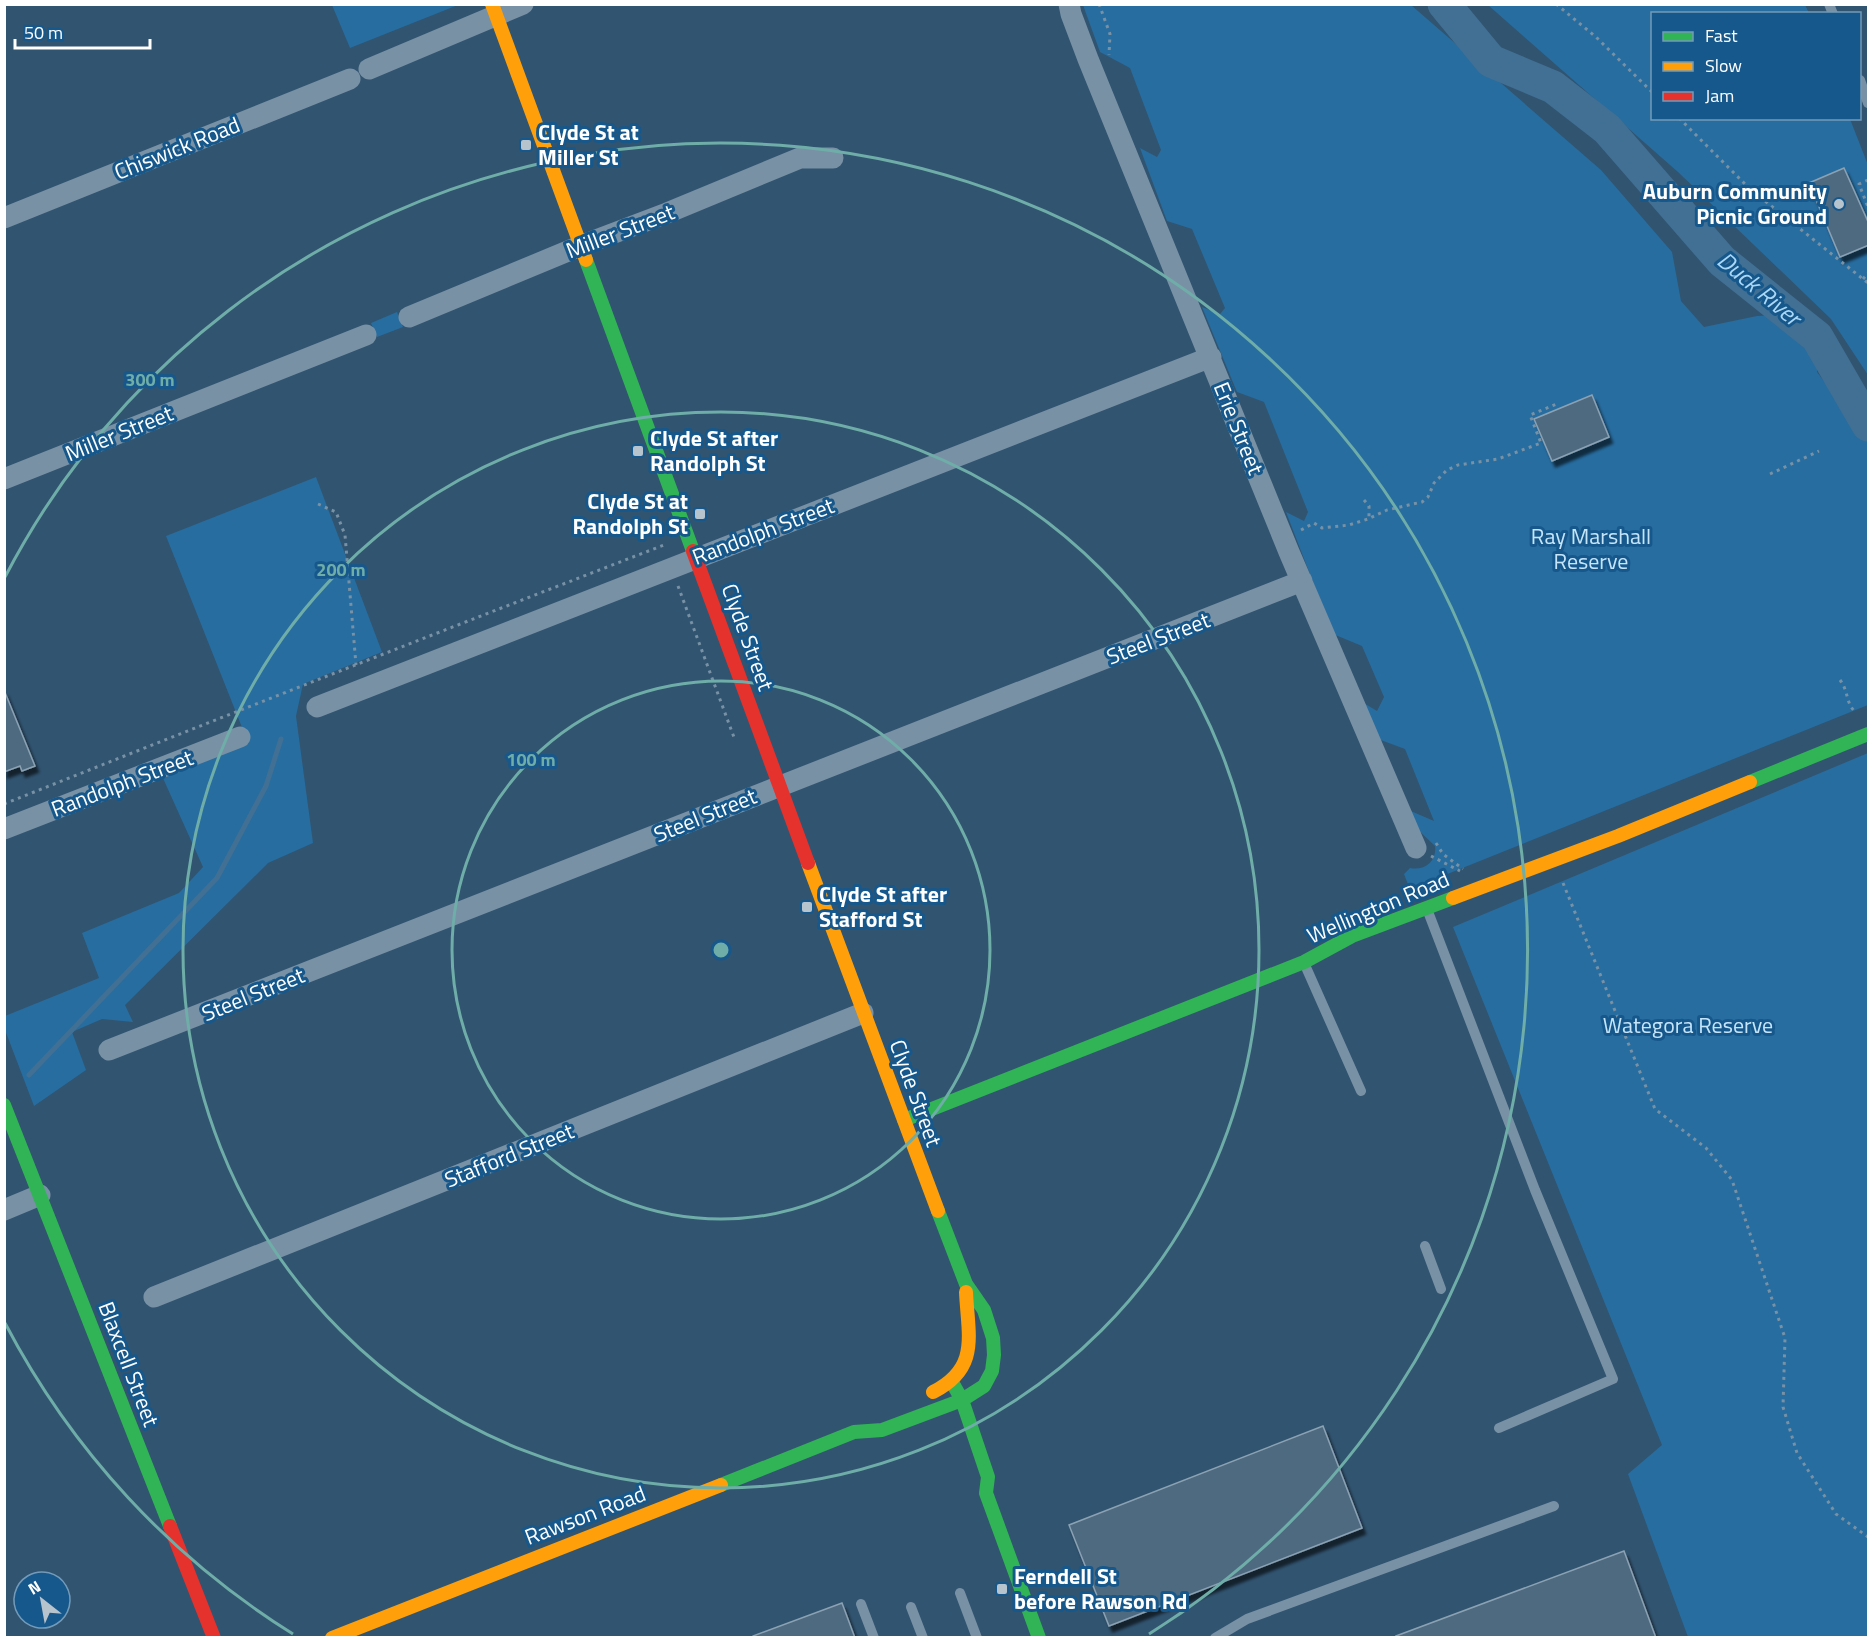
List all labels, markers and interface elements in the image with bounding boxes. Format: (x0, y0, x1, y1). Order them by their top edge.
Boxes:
scale bar (15, 12, 150, 50)
legend (1651, 12, 1861, 120)
text: 50 m (24, 19, 63, 46)
text: Fast (1705, 22, 1738, 49)
text: Slow (1705, 52, 1742, 79)
text: Jam (1705, 82, 1734, 109)
street label: Chiswick Road (109, 107, 245, 189)
place label: Clyde St at Miller St (538, 115, 639, 174)
marker: Clyde St at Miller St (519, 138, 533, 152)
place label: Auburn Community Picnic Ground (1643, 174, 1827, 233)
street label: Miller Street (561, 195, 679, 267)
marker: Auburn Community Picnic Ground (1832, 197, 1846, 211)
water label: Duck River (1710, 242, 1812, 336)
text: 300 m (125, 366, 175, 393)
street label: Erie Street (1205, 377, 1273, 480)
street label: Miller Street (60, 396, 178, 470)
place label: Clyde St after Randolph St (650, 421, 778, 480)
marker: Clyde St after Randolph St (631, 444, 645, 458)
place label: Clyde St at Randolph St (572, 484, 688, 543)
street label: Randolph Street (687, 488, 839, 574)
marker: Clyde St at Randolph St (693, 507, 707, 521)
park label: Ray Marshall Reserve (1531, 519, 1651, 578)
text: 200 m (316, 556, 366, 583)
street label: Clyde Street (713, 579, 783, 696)
street label: Steel Street (1101, 603, 1215, 673)
street label: Randolph Street (46, 740, 198, 826)
text: 100 m (506, 746, 556, 773)
street label: Steel Street (648, 779, 762, 851)
street label: Wellington Road (1301, 862, 1455, 952)
place label: Clyde St after Stafford St (819, 877, 947, 936)
marker: Clyde St after Stafford St (800, 900, 814, 914)
centre of rings (711, 940, 731, 960)
street label: Steel Street (196, 958, 310, 1030)
park label: Wategora Reserve (1603, 1008, 1773, 1042)
street label: Clyde Street (881, 1035, 951, 1152)
street label: Stafford Street (439, 1113, 579, 1196)
street label: Blaxcell Street (90, 1296, 169, 1432)
street label: Rawson Road (519, 1476, 651, 1554)
place label: Ferndell St before Rawson Rd (1014, 1559, 1187, 1618)
north arrow (12, 1570, 72, 1630)
text: N (23, 1574, 45, 1600)
marker: Ferndell St before Rawson Rd (995, 1582, 1009, 1596)

